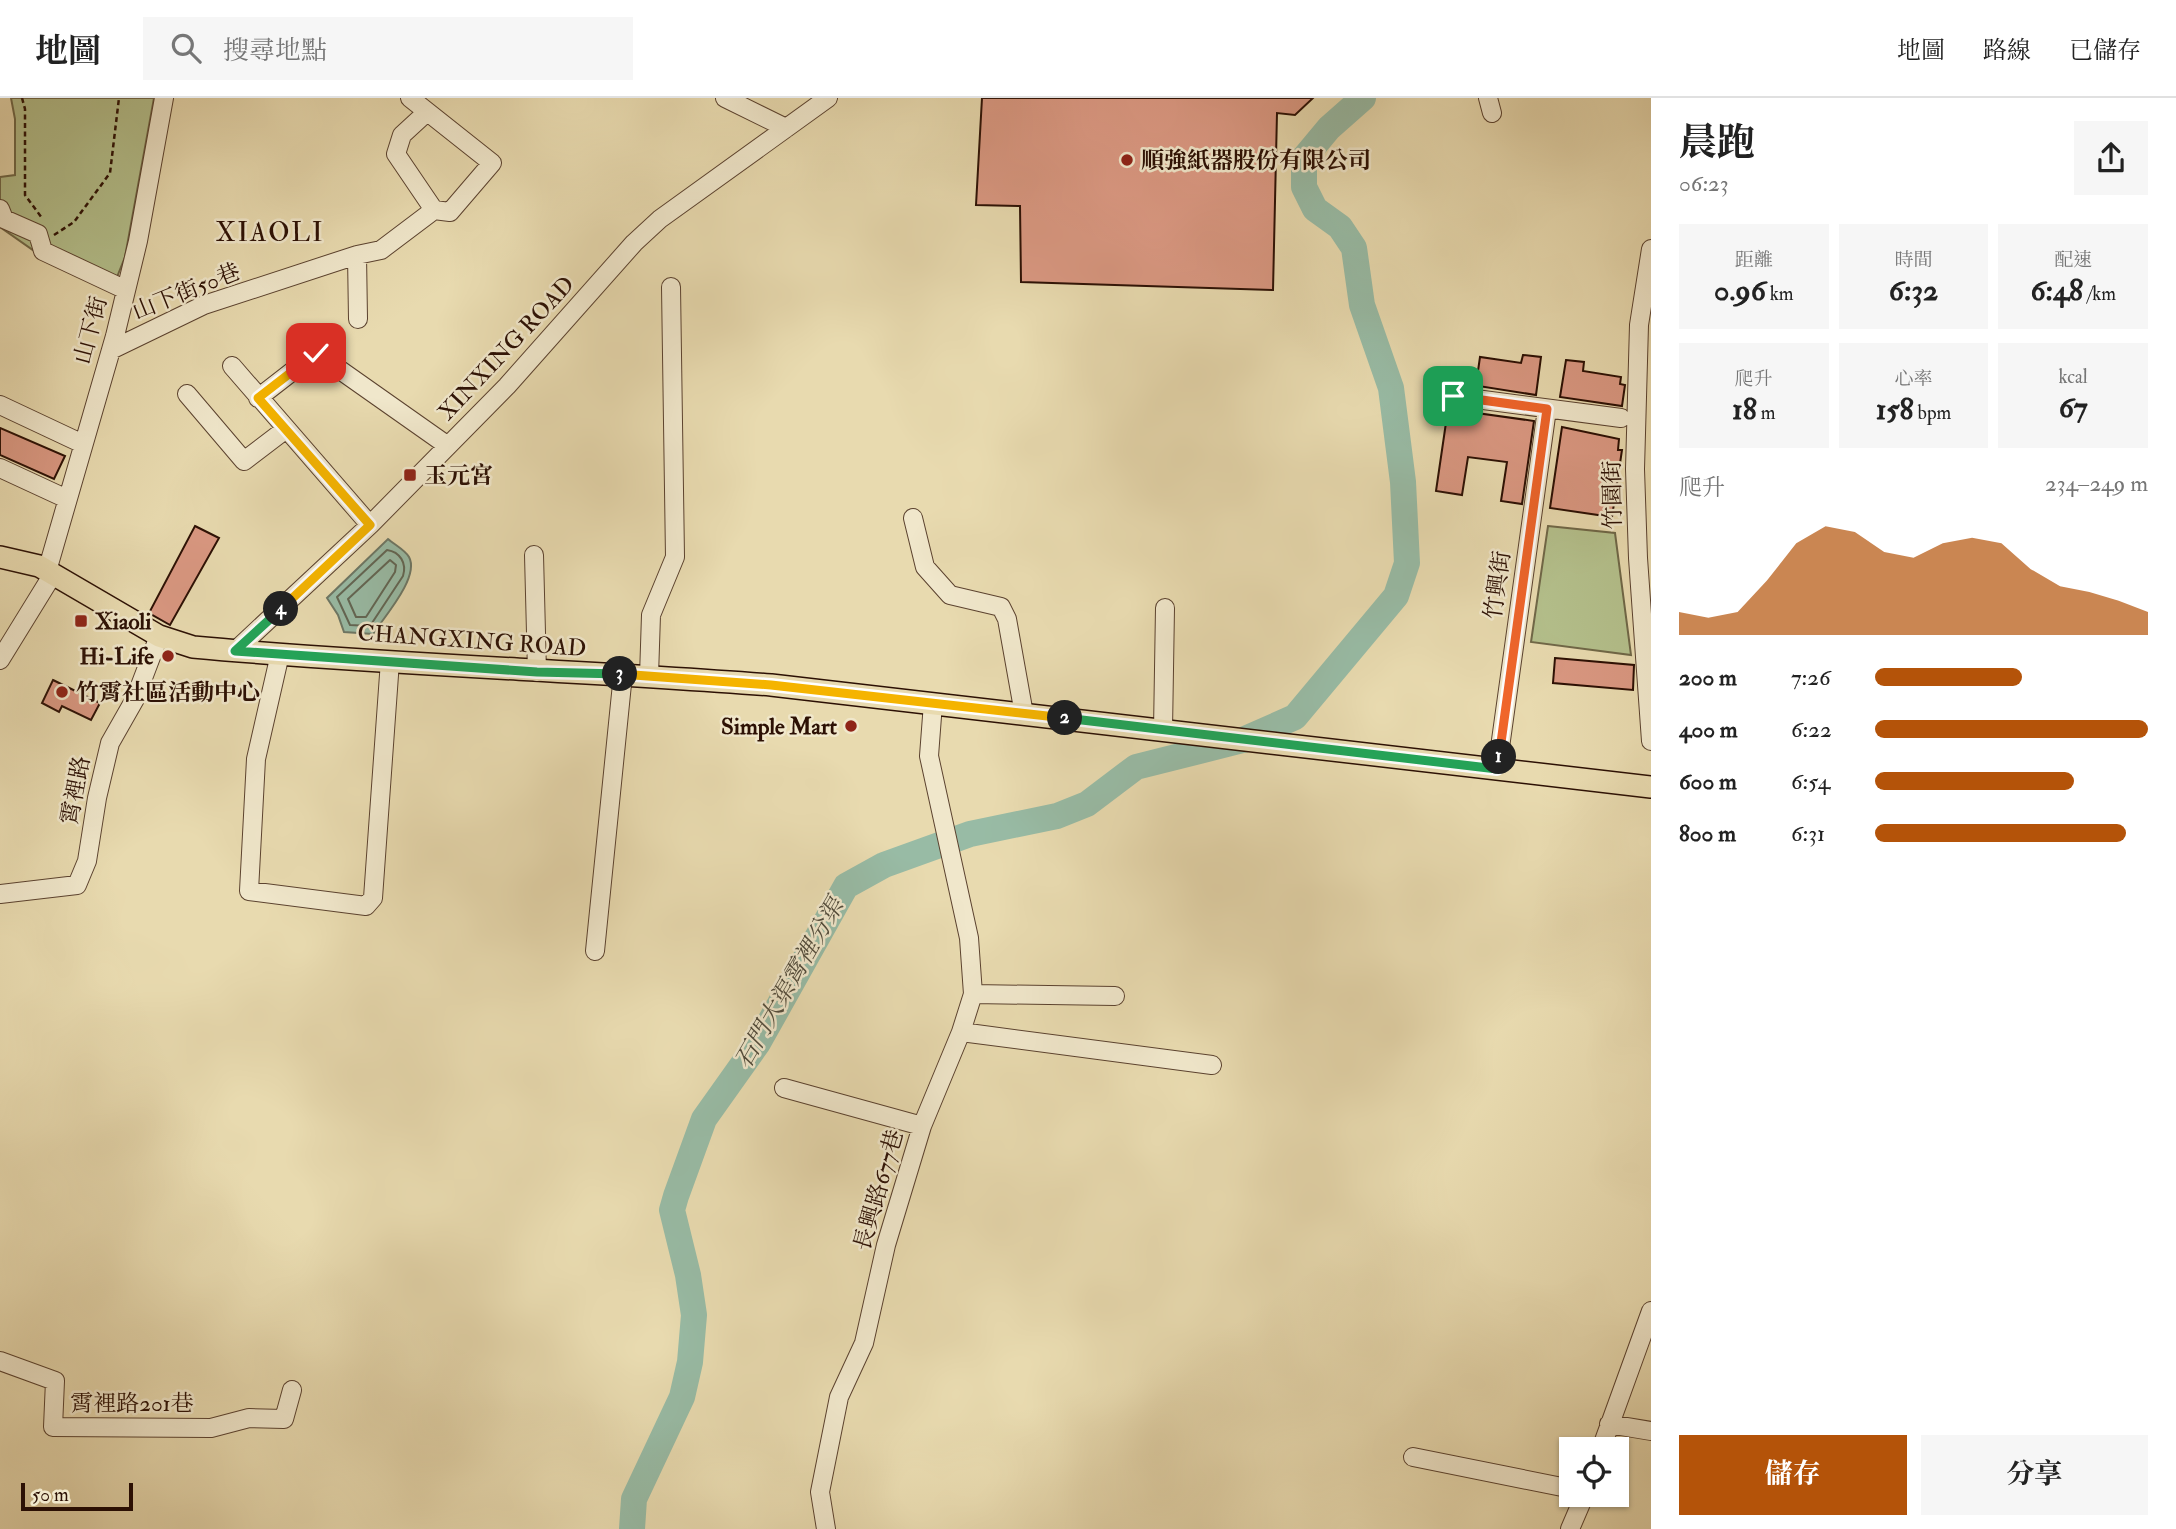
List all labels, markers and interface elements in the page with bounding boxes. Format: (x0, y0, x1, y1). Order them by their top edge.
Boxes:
search box (143, 17, 633, 80)
icon: search (167, 29, 205, 67)
text: 地圖 (35, 31, 101, 72)
text: 搜尋地點 (223, 35, 327, 67)
text: 地圖 (1897, 35, 1945, 66)
text: 路線 (1983, 35, 2031, 66)
text: 已儲存 (2069, 35, 2141, 66)
text: 晨跑 (1679, 119, 1755, 167)
button: share (2074, 121, 2148, 195)
place label: 順強紙器股份有限公司 (1141, 146, 1371, 175)
marker: 順強紙器股份有限公司 (1119, 152, 1135, 168)
text: 06:23 (1679, 169, 1729, 198)
district label: XIAOLI (215, 217, 325, 249)
text: 距離 (1735, 248, 1773, 272)
text: 時間 (1894, 248, 1933, 272)
text: 配速 (2054, 248, 2092, 272)
street label: 山下街50巷 (128, 257, 244, 326)
street label: XINXING ROAD (432, 270, 581, 427)
text: 0.96 (1714, 272, 1766, 309)
text: 6:32 (1889, 272, 1938, 309)
text: 6:48 (2030, 272, 2083, 309)
text: km (1766, 282, 1794, 306)
text: /km (2083, 282, 2116, 306)
street label: 山下街 (68, 293, 113, 367)
pin (286, 323, 346, 383)
icon: check (297, 334, 335, 372)
text: kcal (2059, 365, 2088, 389)
pin (1423, 366, 1483, 426)
text: 爬升 (1735, 367, 1773, 391)
text: 心率 (1894, 367, 1933, 391)
icon: arrive (1434, 377, 1472, 415)
text: 67 (2059, 389, 2088, 426)
text: 18 (1732, 391, 1757, 428)
text: 158 (1876, 391, 1914, 428)
text: m (1757, 401, 1776, 425)
text: bpm (1914, 401, 1951, 425)
street label: 竹園街 (1597, 460, 1628, 530)
place label: 玉元宮 (424, 461, 493, 490)
marker: 玉元宮 (402, 467, 418, 483)
text: 234–249 m (2045, 469, 2148, 498)
text: 爬升 (1679, 473, 1725, 502)
street label: 竹興街 (1478, 549, 1517, 621)
pin: 4 (264, 592, 298, 626)
text: 4 (275, 596, 286, 620)
place label: Xiaoli (95, 607, 151, 636)
marker: Xiaoli (73, 613, 89, 629)
street label: CHANGXING ROAD (357, 618, 587, 663)
place label: Hi-Life (80, 642, 154, 671)
marker: Hi-Life (160, 648, 176, 664)
pin: 3 (602, 656, 638, 692)
text: 3 (616, 661, 623, 685)
text: 200 m (1679, 663, 1737, 692)
text: 7:26 (1791, 663, 1831, 692)
place label: 竹霄社區活動中心 (76, 678, 260, 707)
marker: 竹霄社區活動中心 (54, 684, 70, 700)
pin: 2 (1048, 700, 1082, 736)
text: 2 (1060, 705, 1069, 729)
place label: Simple Mart (721, 712, 838, 742)
text: 400 m (1679, 715, 1738, 744)
text: 6:22 (1791, 715, 1832, 744)
marker: Simple Mart (843, 718, 859, 734)
pin: 1 (1482, 740, 1516, 774)
text: 1 (1495, 744, 1502, 768)
street label: 霄裡路 (55, 753, 96, 827)
text: 600 m (1679, 767, 1737, 796)
text: 6:54 (1791, 767, 1830, 796)
text: 800 m (1679, 819, 1736, 848)
text: 6:31 (1791, 819, 1825, 848)
water label: 石門大渠霄裡分渠 (728, 890, 852, 1074)
street label: 長興路677巷 (847, 1126, 910, 1254)
street label: 霄裡路201巷 (70, 1389, 194, 1418)
button: 儲存 (1679, 1435, 1907, 1515)
button: 分享 (1921, 1435, 2148, 1515)
map controls (1559, 1437, 1629, 1507)
button: locate (1559, 1437, 1629, 1507)
scale bar (21, 1480, 133, 1512)
text: 50 m (32, 1483, 69, 1507)

